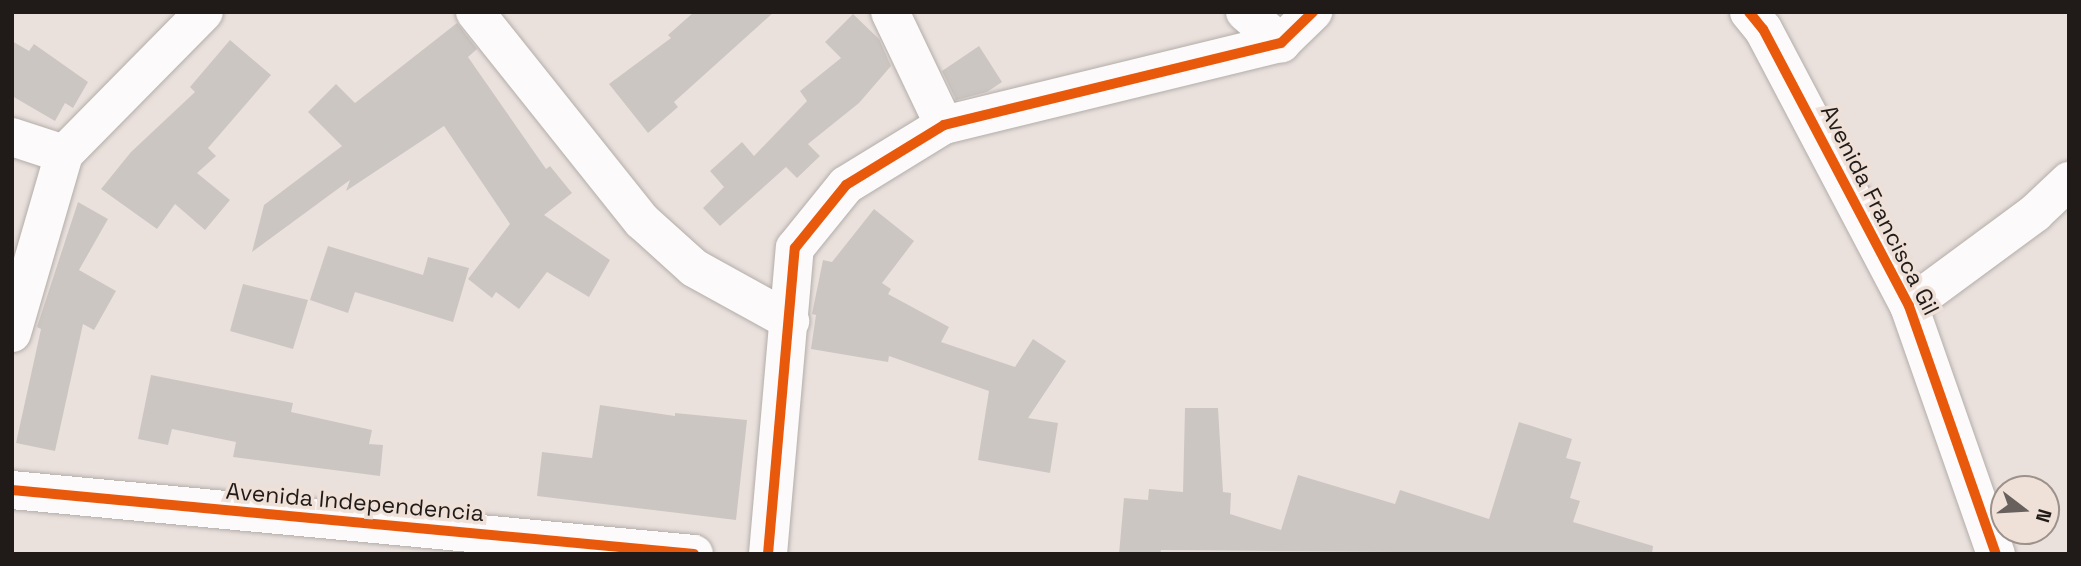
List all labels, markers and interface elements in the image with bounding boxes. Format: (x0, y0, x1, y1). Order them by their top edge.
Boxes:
street label: Avenida Francisca Gil (1815, 100, 1945, 320)
north arrow (1990, 475, 2060, 545)
street label: Avenida Independencia (225, 477, 485, 527)
text: N (2030, 506, 2057, 525)

